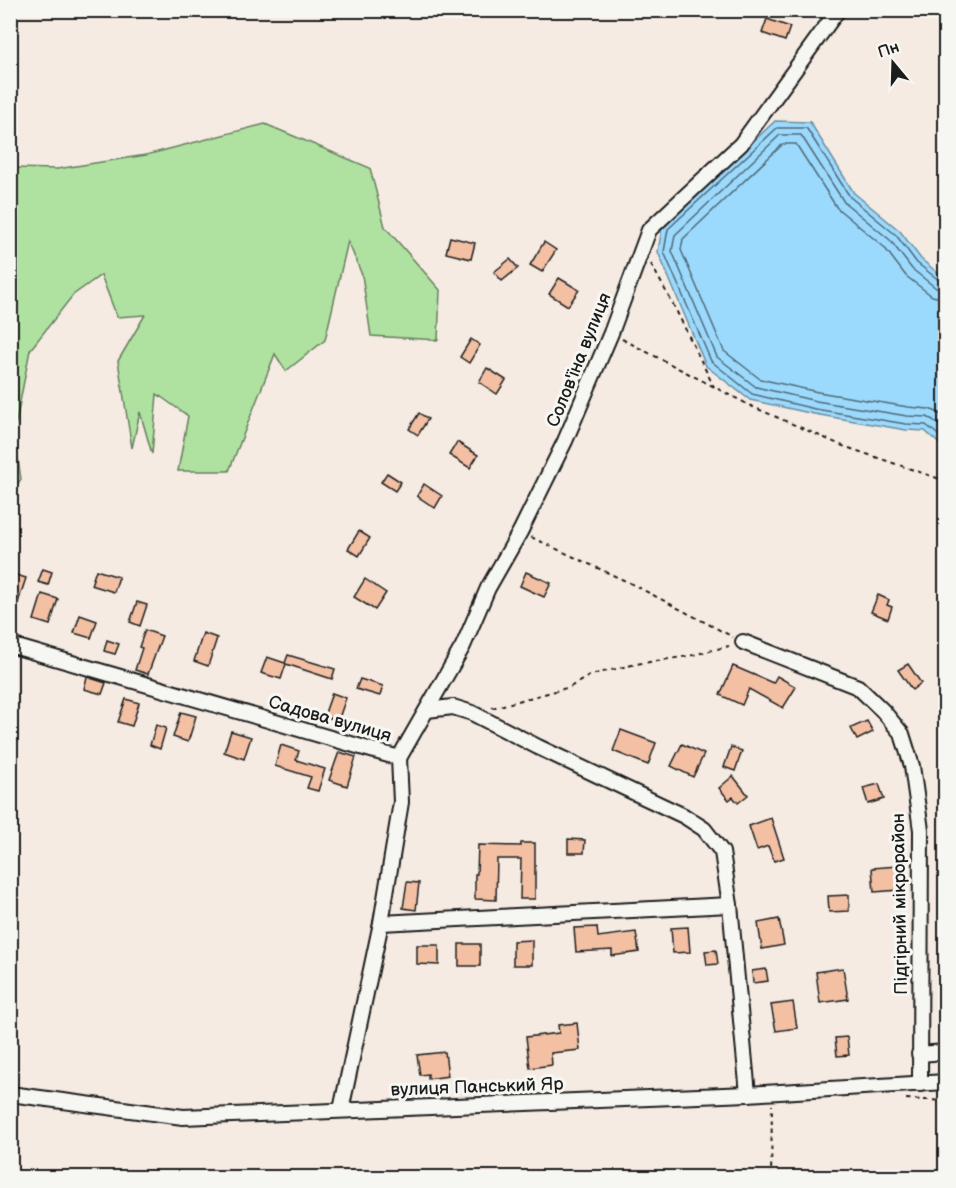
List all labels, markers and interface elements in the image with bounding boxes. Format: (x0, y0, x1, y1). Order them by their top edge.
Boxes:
north arrow (863, 33, 923, 93)
text: Пн (875, 38, 902, 63)
street label: Солов'їна вулиця (542, 290, 616, 430)
street label: Садова вулиця (266, 691, 394, 747)
street label: Підгірний мікрорайон (888, 813, 912, 995)
street label: вулиця Панський Яр (390, 1073, 564, 1101)

